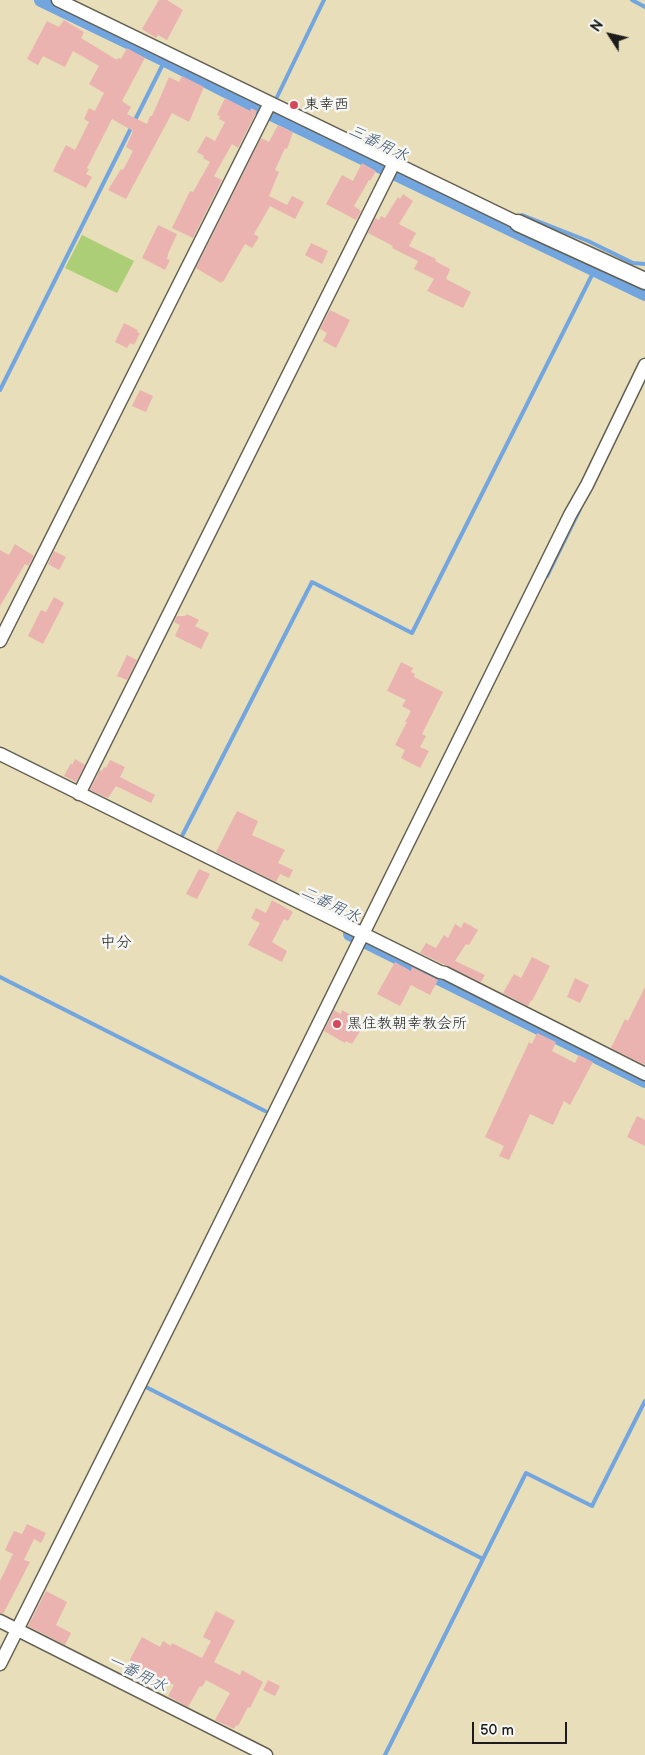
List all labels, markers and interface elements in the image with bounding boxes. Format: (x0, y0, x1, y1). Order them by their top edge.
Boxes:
north arrow (585, 10, 635, 60)
text: N (587, 17, 607, 35)
place label: 東幸西 (304, 96, 349, 114)
marker: 東幸西 (288, 99, 300, 111)
water label: 三番用水 (345, 121, 411, 167)
water label: 二番用水 (297, 882, 363, 928)
district label: 中分 (100, 933, 132, 953)
place label: 黒住教朝幸教会所 (347, 1015, 467, 1033)
marker: 黒住教朝幸教会所 (331, 1018, 343, 1030)
water label: 一番用水 (104, 1651, 170, 1697)
scale bar (475, 1712, 570, 1744)
text: 50 m (480, 1721, 514, 1740)

